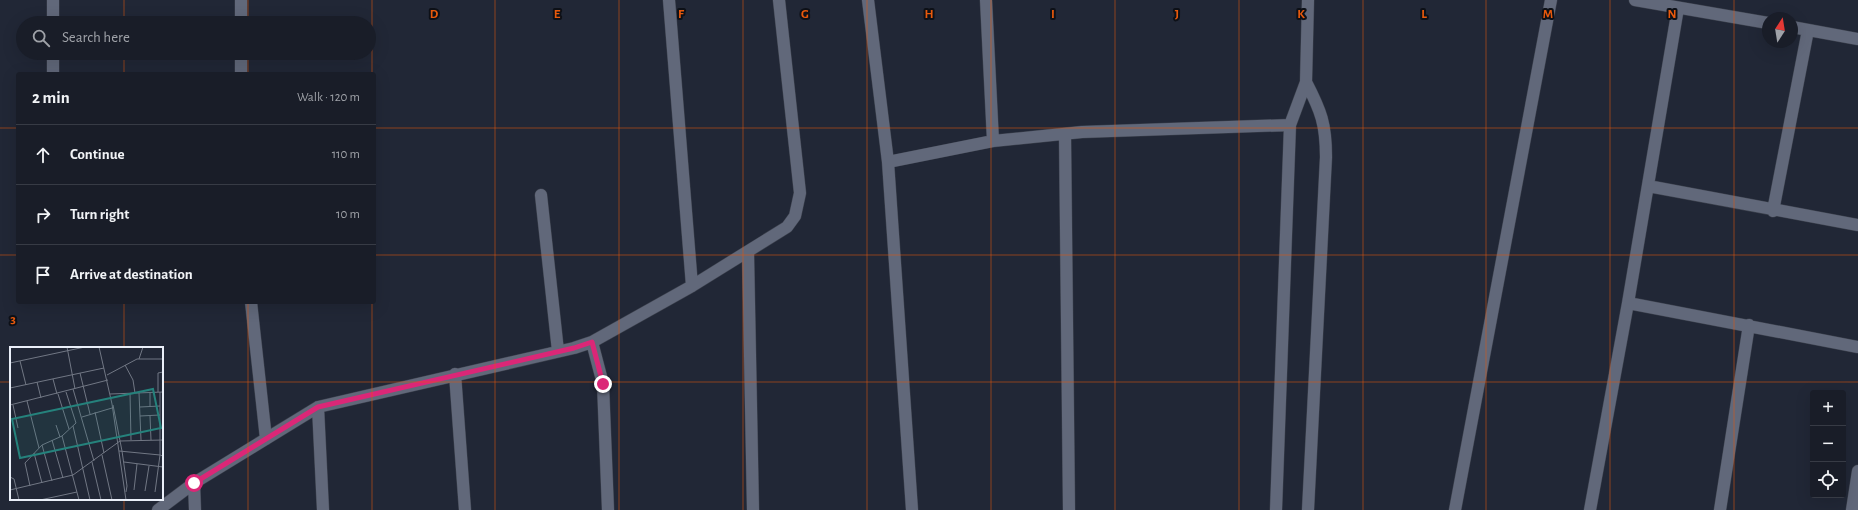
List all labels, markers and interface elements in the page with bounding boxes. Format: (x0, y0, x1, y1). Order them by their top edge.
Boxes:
text: D (430, 8, 439, 21)
text: E (554, 8, 561, 21)
text: F (678, 8, 685, 21)
text: G (801, 8, 809, 21)
text: H (924, 8, 934, 21)
text: I (1051, 8, 1055, 21)
text: J (1175, 8, 1179, 21)
text: K (1297, 8, 1305, 21)
text: L (1421, 8, 1427, 21)
text: M (1543, 8, 1553, 21)
text: N (1667, 8, 1677, 21)
north arrow (1762, 12, 1798, 48)
search box (16, 16, 376, 60)
icon: search (30, 27, 52, 49)
text: Search here (62, 30, 130, 45)
text: 2 min (32, 89, 70, 106)
text: Walk · 120 m (297, 91, 360, 104)
icon: ahead (32, 144, 54, 166)
text: Continue (70, 147, 125, 162)
text: 110 m (332, 148, 360, 161)
icon: right (32, 204, 54, 226)
text: Turn right (70, 207, 129, 222)
text: 10 m (336, 208, 360, 221)
icon: arrive (32, 264, 54, 286)
text: Arrive at destination (70, 267, 193, 282)
text: 3 (10, 313, 16, 326)
inset map (10, 347, 163, 500)
route end (594, 375, 612, 393)
map controls (1810, 390, 1846, 498)
button: + (1810, 390, 1846, 426)
button: − (1810, 426, 1846, 462)
button: locate (1810, 462, 1846, 498)
route start (185, 474, 203, 492)

